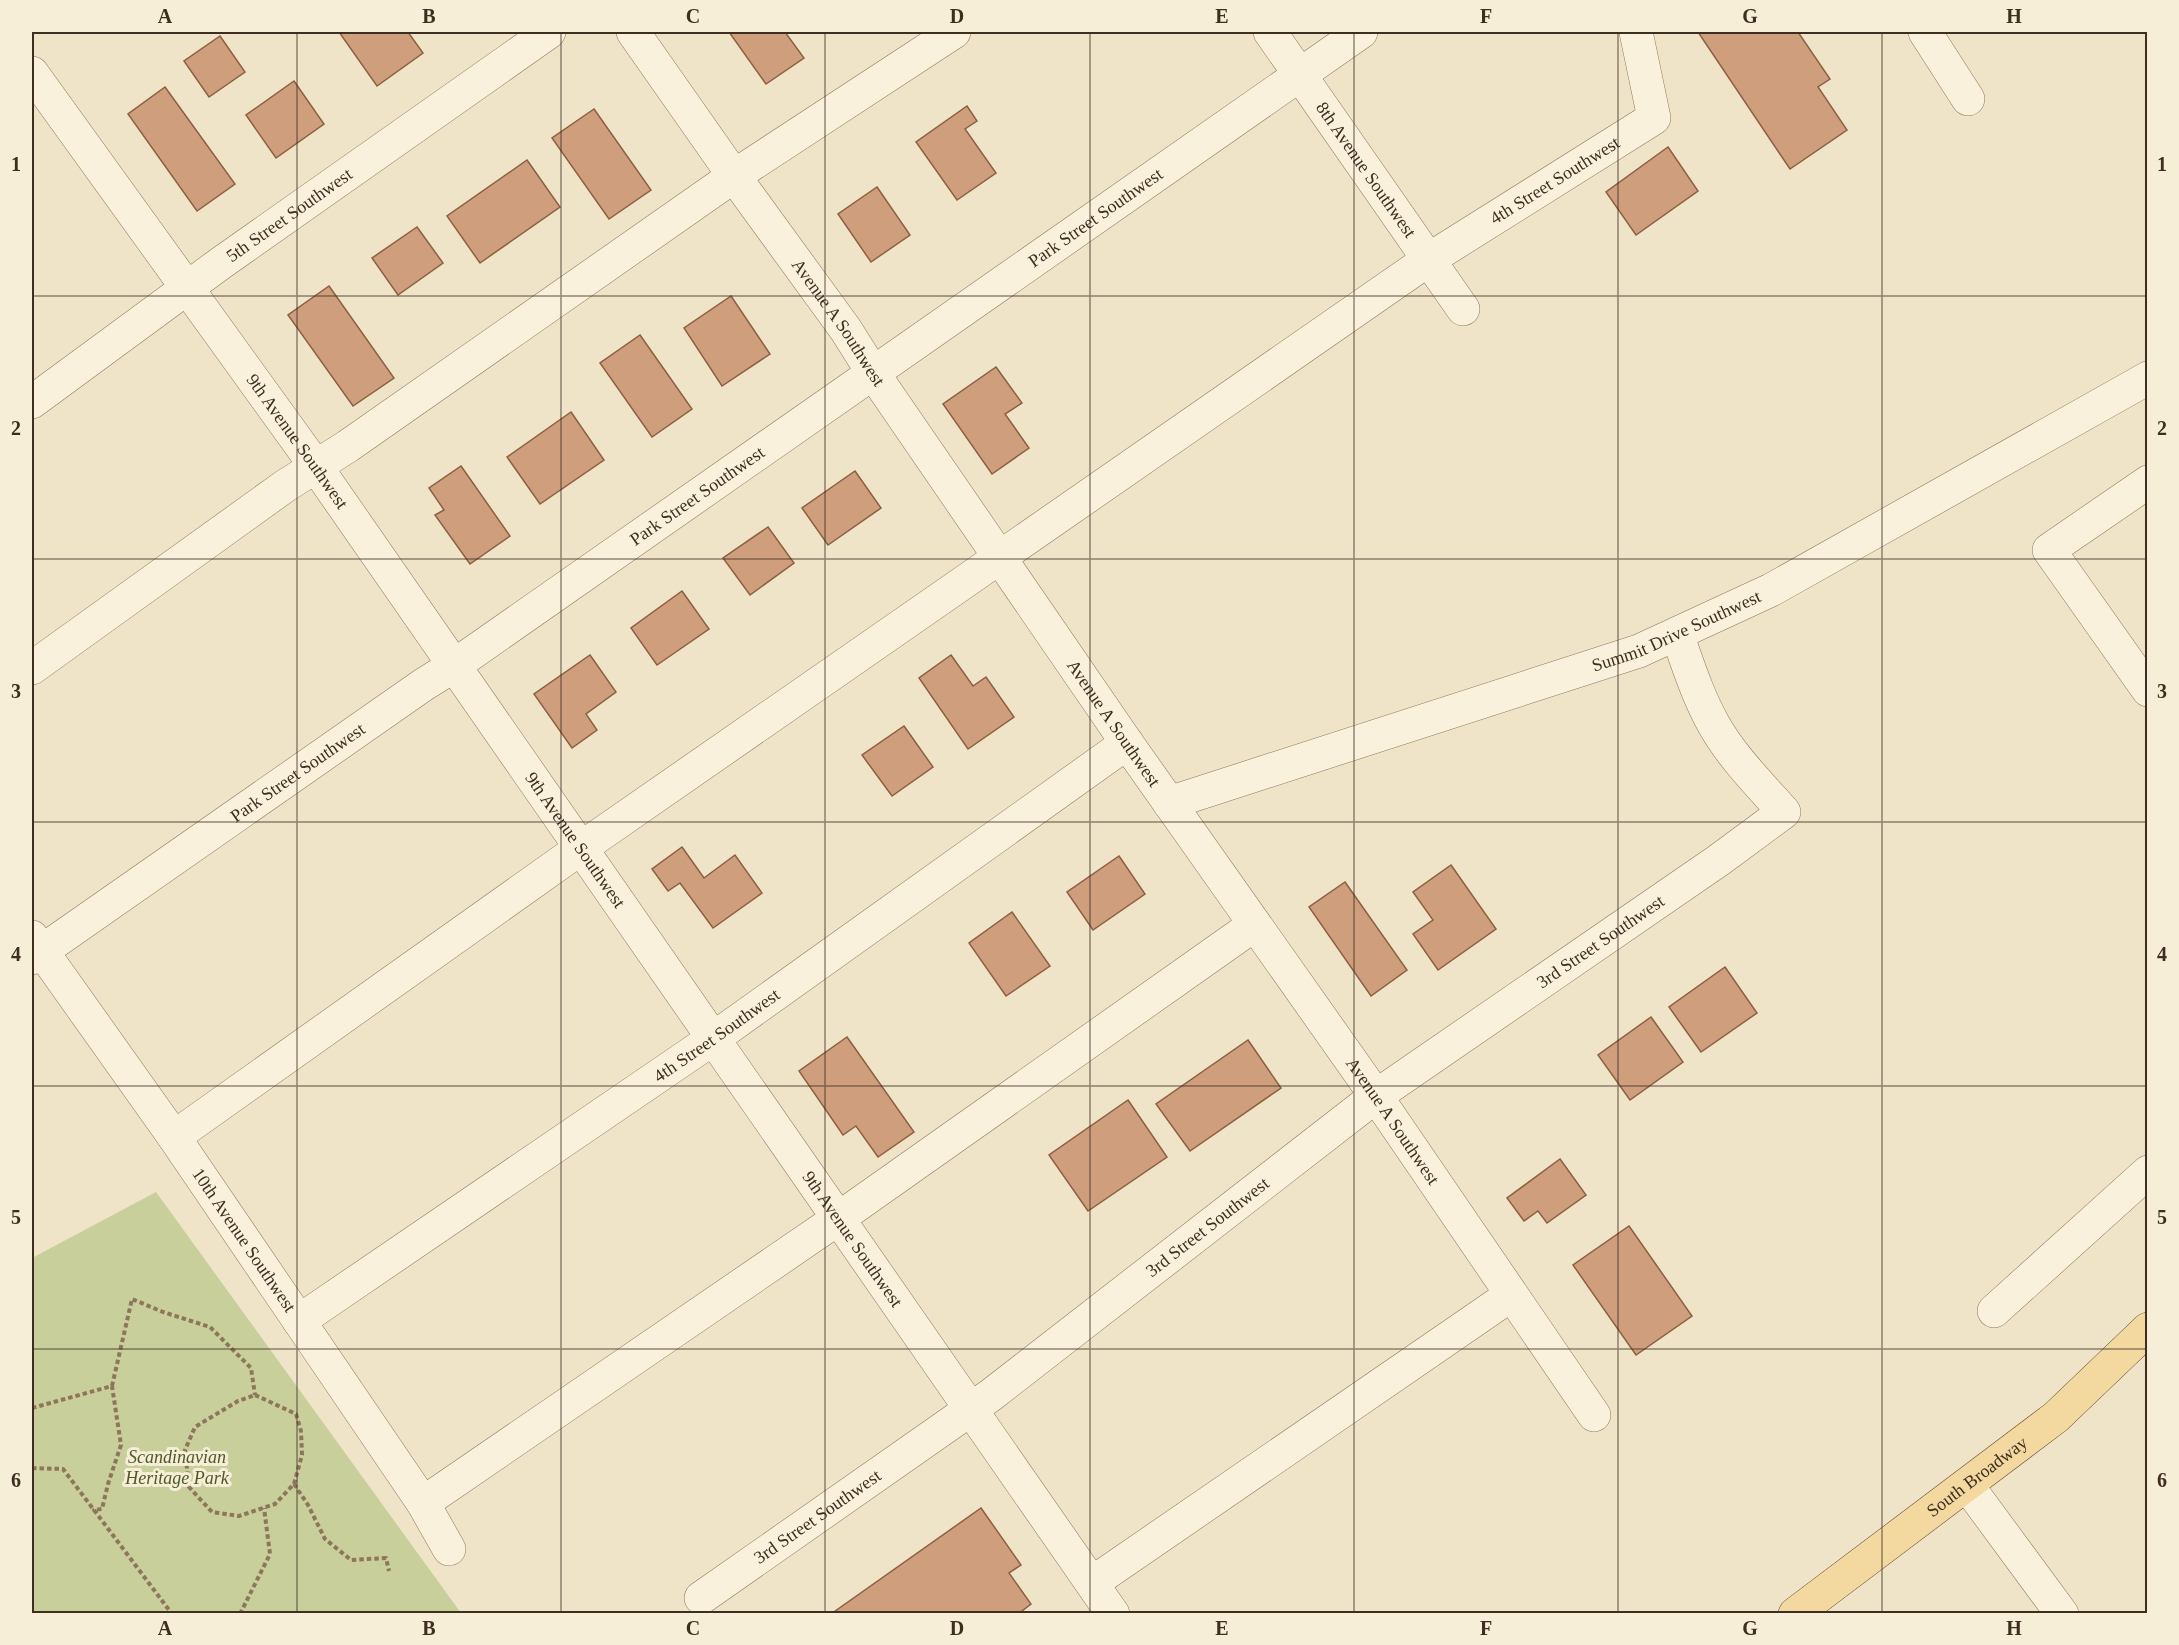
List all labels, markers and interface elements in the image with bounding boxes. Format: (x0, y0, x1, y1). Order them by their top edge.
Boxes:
text: A (158, 5, 173, 27)
text: B (422, 5, 436, 27)
text: C (686, 5, 700, 27)
text: D (950, 5, 964, 27)
text: E (1215, 5, 1229, 27)
text: F (1480, 5, 1492, 27)
text: G (1742, 5, 1758, 27)
text: H (2006, 5, 2022, 27)
street label: 8th Avenue Southwest (1312, 98, 1420, 242)
street label: 4th Street Southwest (1486, 132, 1623, 228)
text: 1 (11, 153, 21, 175)
text: 1 (2157, 153, 2167, 175)
street label: 5th Street Southwest (222, 164, 356, 266)
street label: Park Street Southwest (1025, 164, 1166, 271)
street label: Avenue A Southwest (788, 255, 889, 390)
street label: 9th Avenue Southwest (242, 370, 352, 513)
text: 2 (11, 417, 21, 439)
text: 2 (2157, 417, 2167, 439)
street label: Park Street Southwest (626, 442, 768, 550)
street label: Summit Drive Southwest (1589, 586, 1764, 676)
street label: Avenue A Southwest (1063, 656, 1165, 790)
text: 3 (11, 680, 21, 702)
text: 3 (2157, 680, 2167, 702)
street label: Park Street Southwest (227, 719, 369, 826)
street label: 9th Avenue Southwest (521, 768, 629, 912)
street label: 3rd Street Southwest (1533, 891, 1668, 992)
text: 4 (11, 943, 21, 965)
text: 4 (2157, 943, 2167, 965)
street label: 4th Street Southwest (650, 984, 783, 1086)
street label: Avenue A Southwest (1342, 1054, 1444, 1188)
street label: 10th Avenue Southwest (188, 1164, 300, 1316)
street label: 9th Avenue Southwest (799, 1167, 907, 1311)
street label: 3rd Street Southwest (1142, 1173, 1273, 1281)
text: 5 (11, 1206, 21, 1228)
text: 5 (2157, 1206, 2167, 1228)
street label: South Broadway (1923, 1432, 2031, 1521)
park label: Scandinavian Heritage Park (124, 1447, 230, 1488)
street label: 3rd Street Southwest (750, 1465, 885, 1568)
text: 6 (11, 1469, 21, 1491)
text: 6 (2157, 1469, 2167, 1491)
text: A (158, 1617, 173, 1639)
text: B (422, 1617, 436, 1639)
text: C (686, 1617, 700, 1639)
text: D (950, 1617, 964, 1639)
text: E (1215, 1617, 1229, 1639)
text: F (1480, 1617, 1492, 1639)
text: G (1742, 1617, 1758, 1639)
text: H (2006, 1617, 2022, 1639)

